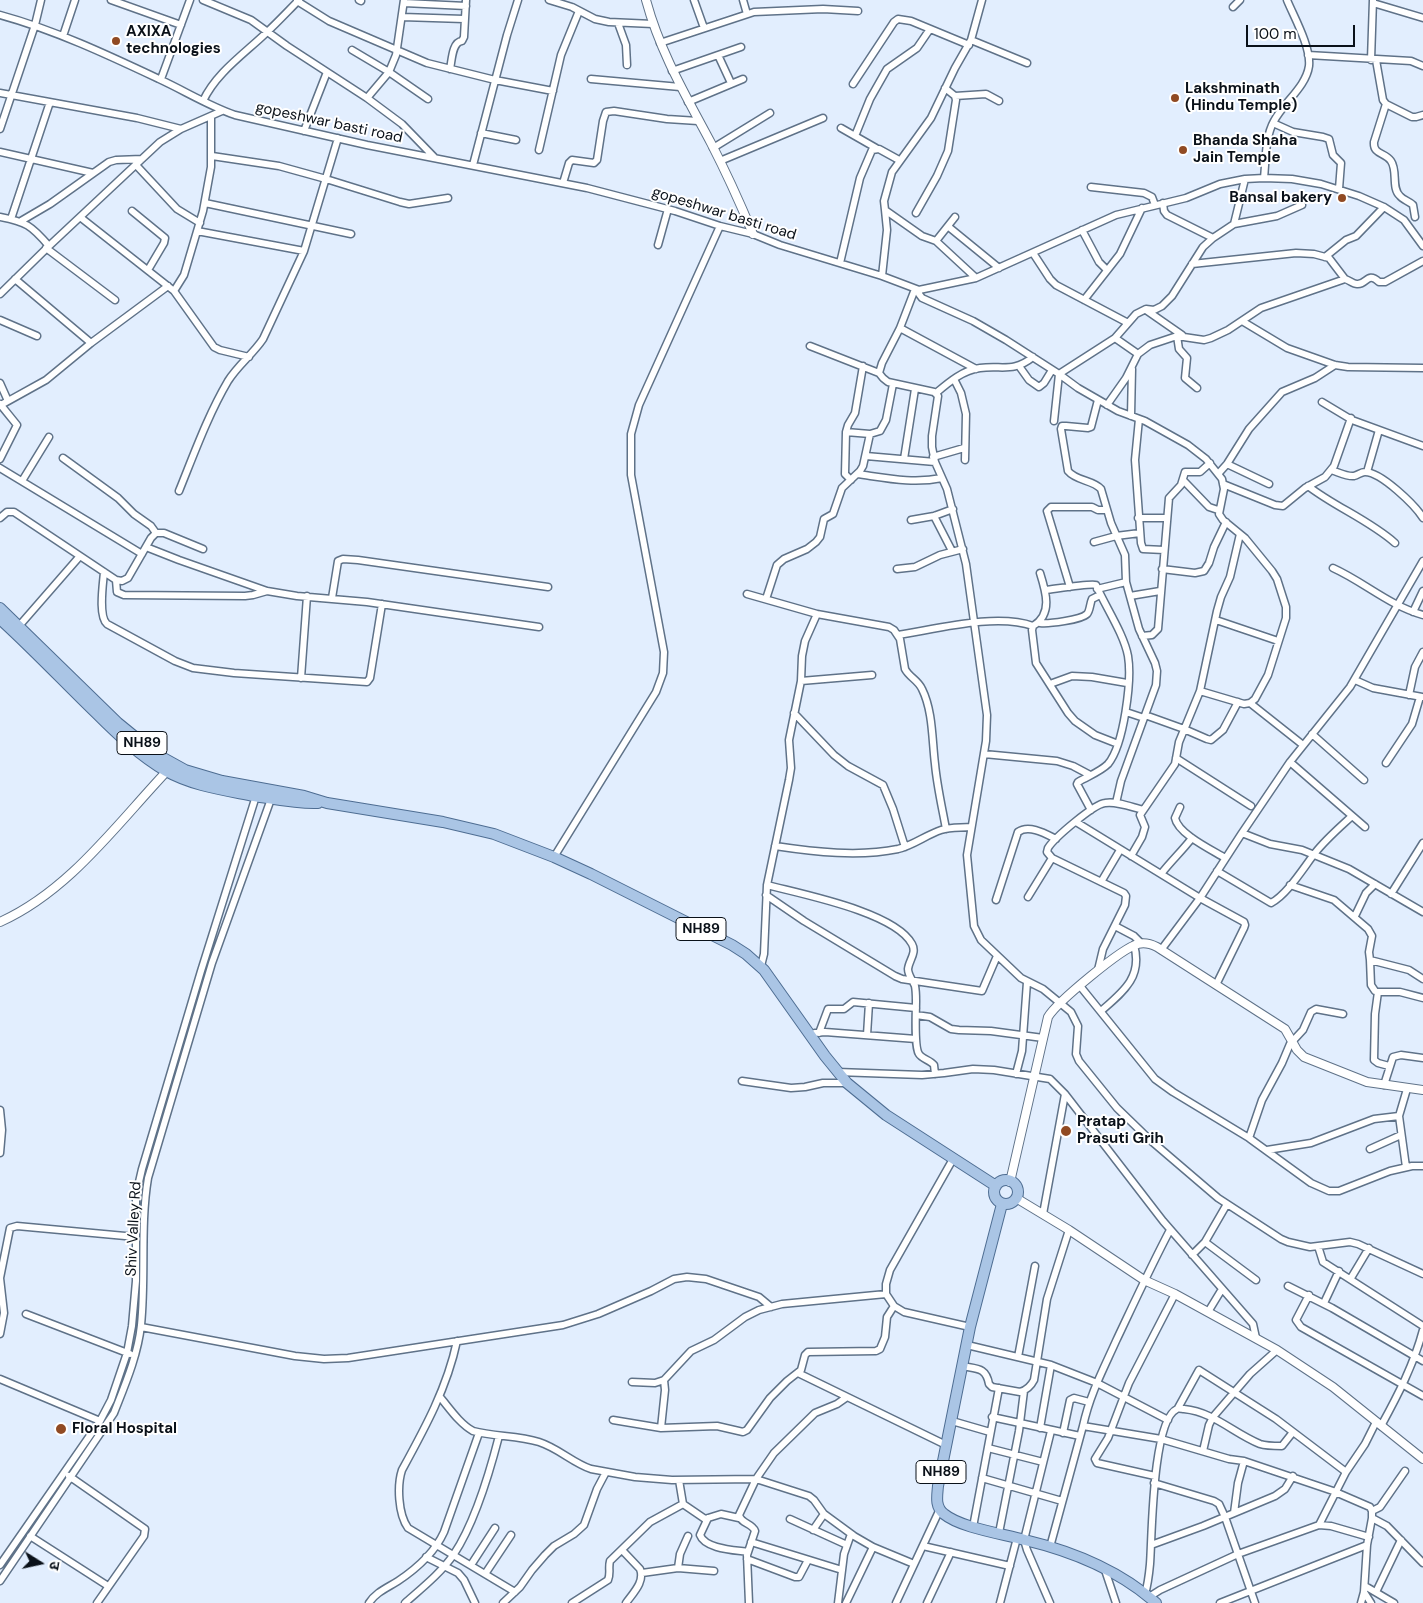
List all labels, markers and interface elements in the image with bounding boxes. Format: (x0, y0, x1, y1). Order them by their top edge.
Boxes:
scale bar (1248, 15, 1357, 47)
place label: AXIXA technologies (126, 23, 221, 58)
text: 100 m (1254, 24, 1297, 44)
marker: AXIXA technologies (110, 35, 122, 47)
place label: Lakshminath (Hindu Temple) (1185, 80, 1297, 115)
marker: Lakshminath (Hindu Temple) (1169, 92, 1181, 104)
street label: gopeshwar basti road (254, 99, 404, 147)
place label: Bhanda Shaha Jain Temple (1193, 132, 1297, 167)
marker: Bhanda Shaha Jain Temple (1177, 144, 1189, 156)
street label: gopeshwar basti road (650, 183, 798, 245)
place label: Bansal bakery (1229, 189, 1332, 207)
marker: Bansal bakery (1336, 192, 1348, 204)
road number: NH89 (117, 731, 167, 754)
road number: NH89 (676, 918, 726, 941)
place label: Pratap Prasuti Grih (1077, 1113, 1164, 1148)
marker: Pratap Prasuti Grih (1059, 1124, 1073, 1138)
street label: Shiv Valley Rd (123, 1181, 145, 1277)
place label: Floral Hospital (72, 1420, 177, 1438)
marker: Floral Hospital (54, 1422, 68, 1436)
road number: NH89 (916, 1460, 966, 1484)
north arrow (15, 1538, 65, 1588)
text: उ (45, 1560, 64, 1571)

